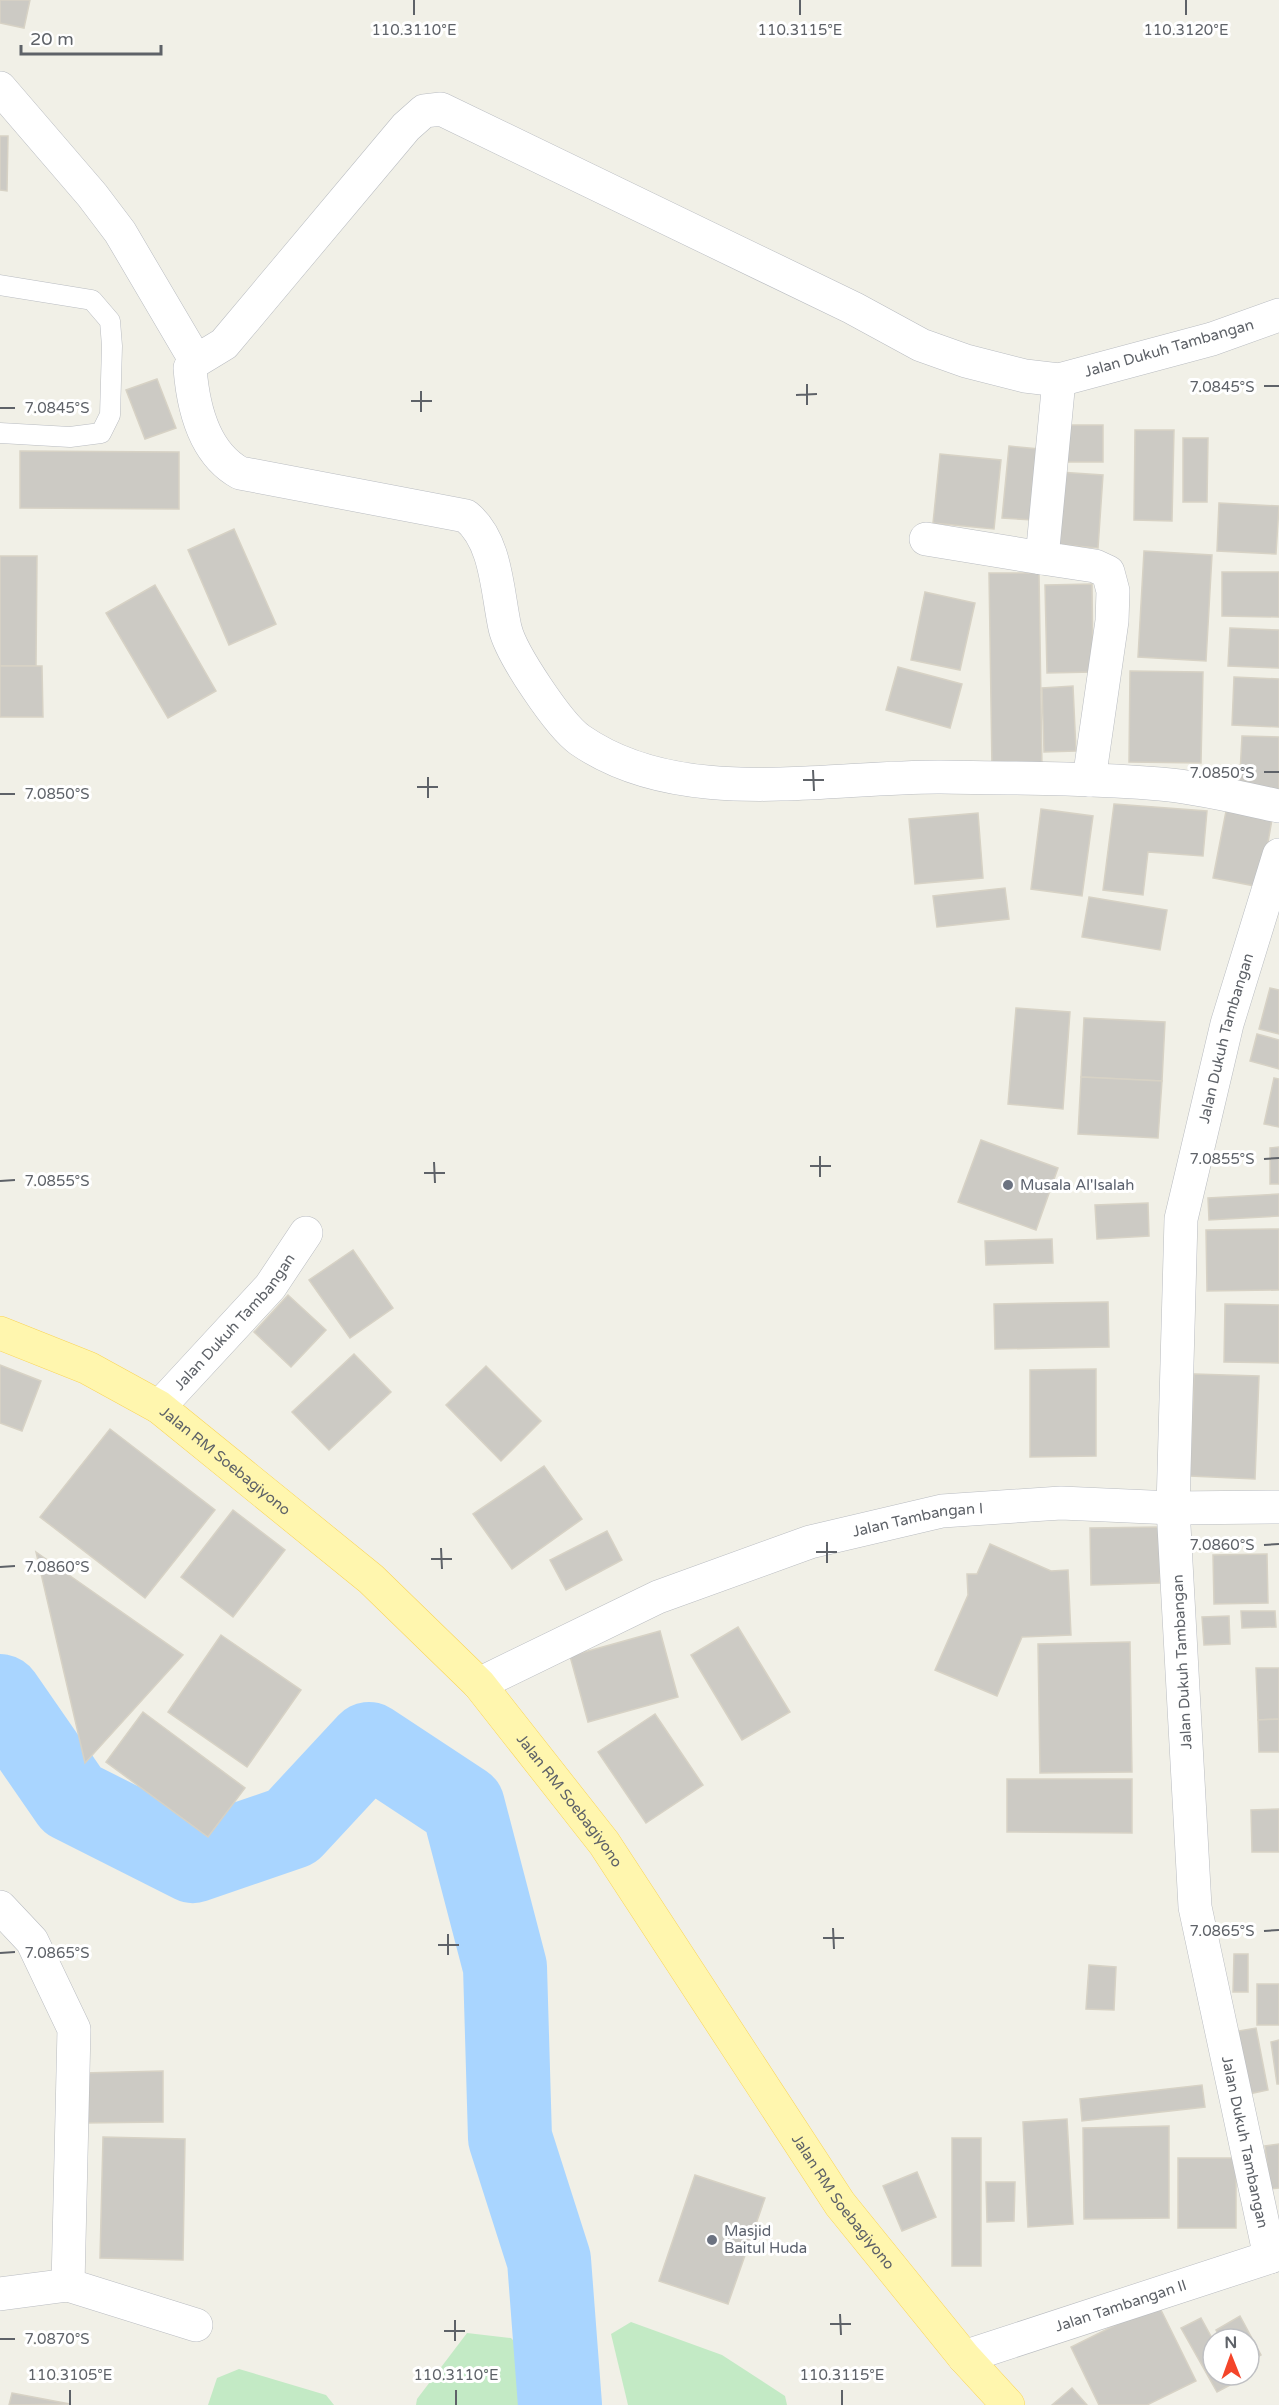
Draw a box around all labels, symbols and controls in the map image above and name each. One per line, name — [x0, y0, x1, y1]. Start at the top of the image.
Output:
scale bar — [21, 18, 160, 56]
text: 110.3110°E — [371, 21, 457, 39]
text: 110.3115°E — [758, 21, 842, 39]
text: 110.3120°E — [1143, 21, 1229, 39]
text: 20 m — [30, 28, 74, 50]
street label: Jalan Dukuh Tambangan — [1082, 315, 1256, 381]
text: 7.0845°S — [1190, 378, 1254, 396]
text: 7.0845°S — [25, 399, 89, 417]
text: 7.0850°S — [1189, 764, 1255, 782]
text: 7.0850°S — [24, 785, 90, 803]
street label: Jalan Dukuh Tambangan — [1195, 951, 1257, 1125]
text: 7.0855°S — [1190, 1150, 1254, 1168]
text: 7.0855°S — [25, 1172, 89, 1190]
place label: Musala Al'Isalah — [1020, 1176, 1134, 1194]
marker: Musala Al'Isalah — [1001, 1178, 1015, 1192]
street label: Jalan Dukuh Tambangan — [170, 1250, 299, 1394]
street label: Jalan RM Soebagiyono — [156, 1402, 294, 1519]
street label: Jalan Tambangan I — [851, 1499, 984, 1541]
text: 7.0860°S — [1189, 1536, 1255, 1554]
text: 7.0860°S — [24, 1558, 90, 1576]
street label: Jalan Dukuh Tambangan — [1168, 1574, 1196, 1750]
street label: Jalan RM Soebagiyono — [513, 1730, 626, 1870]
text: 7.0865°S — [1190, 1922, 1254, 1940]
text: 7.0865°S — [25, 1944, 89, 1962]
street label: Jalan Dukuh Tambangan — [1218, 2054, 1272, 2230]
street label: Jalan RM Soebagiyono — [788, 2131, 898, 2273]
place label: Masjid Baitul Huda — [724, 2222, 807, 2257]
marker: Masjid Baitul Huda — [705, 2233, 719, 2247]
street label: Jalan Tambangan II — [1053, 2276, 1189, 2336]
north arrow — [1201, 2327, 1261, 2387]
text: 7.0870°S — [24, 2330, 90, 2348]
text: N — [1224, 2333, 1237, 2353]
text: 110.3105°E — [28, 2366, 112, 2384]
text: 110.3110°E — [413, 2366, 499, 2384]
text: 110.3115°E — [800, 2366, 884, 2384]

